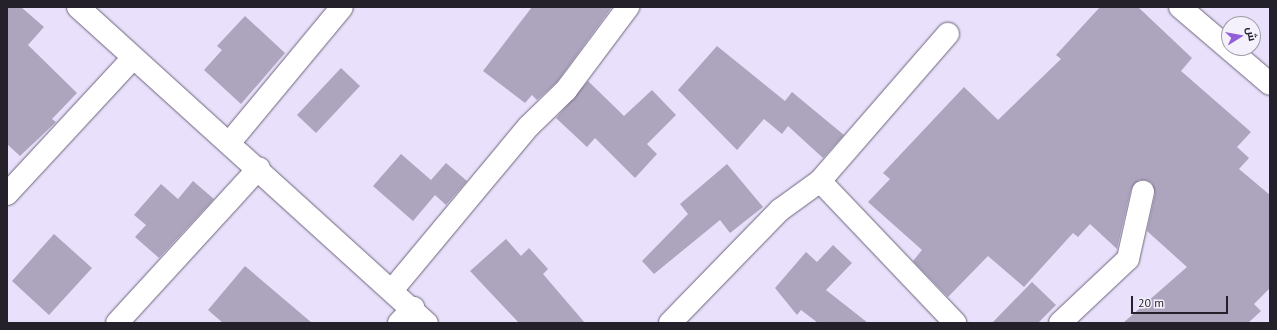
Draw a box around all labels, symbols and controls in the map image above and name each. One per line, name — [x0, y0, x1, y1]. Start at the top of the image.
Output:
north arrow — [1221, 16, 1261, 56]
text: ش — [1244, 26, 1260, 42]
scale bar — [1133, 288, 1230, 314]
text: 20 m — [1138, 295, 1164, 310]

